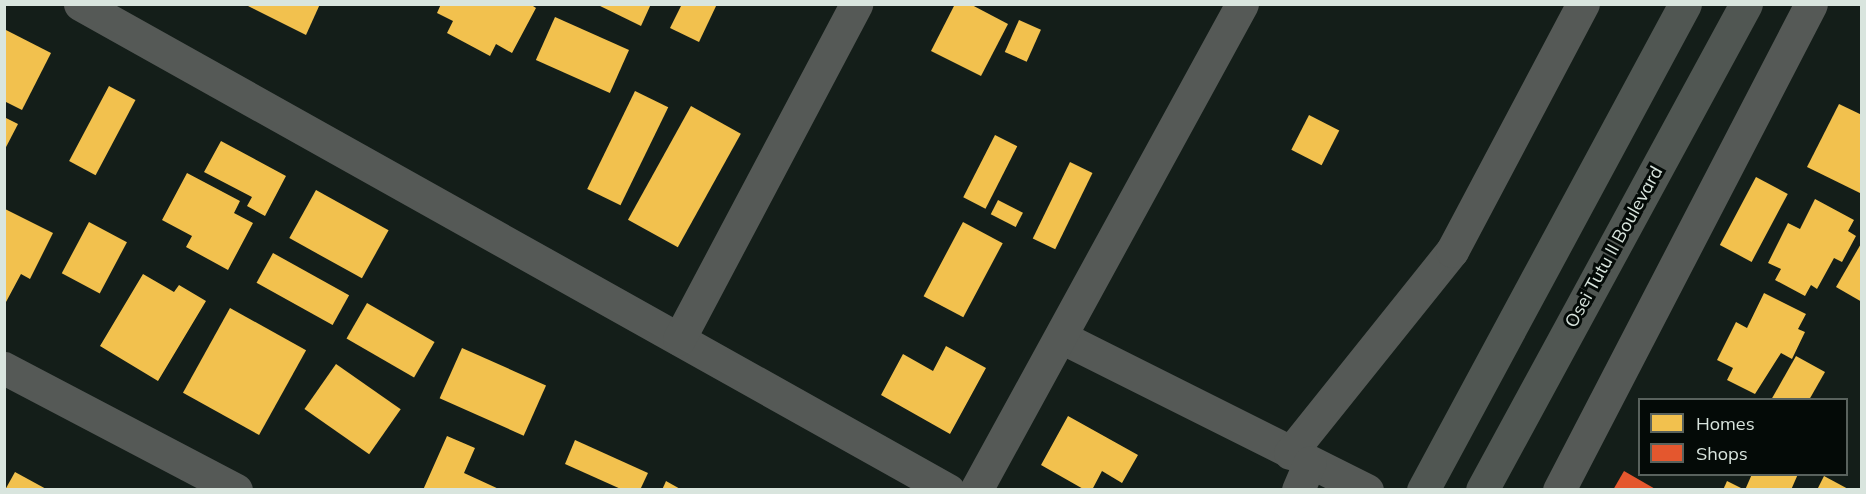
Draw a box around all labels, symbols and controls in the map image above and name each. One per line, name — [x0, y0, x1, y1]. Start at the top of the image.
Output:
street label: Osei Tutu II Boulevard — [1561, 163, 1667, 331]
legend — [1638, 398, 1848, 476]
text: Homes — [1696, 412, 1755, 435]
text: Shops — [1696, 442, 1748, 465]

